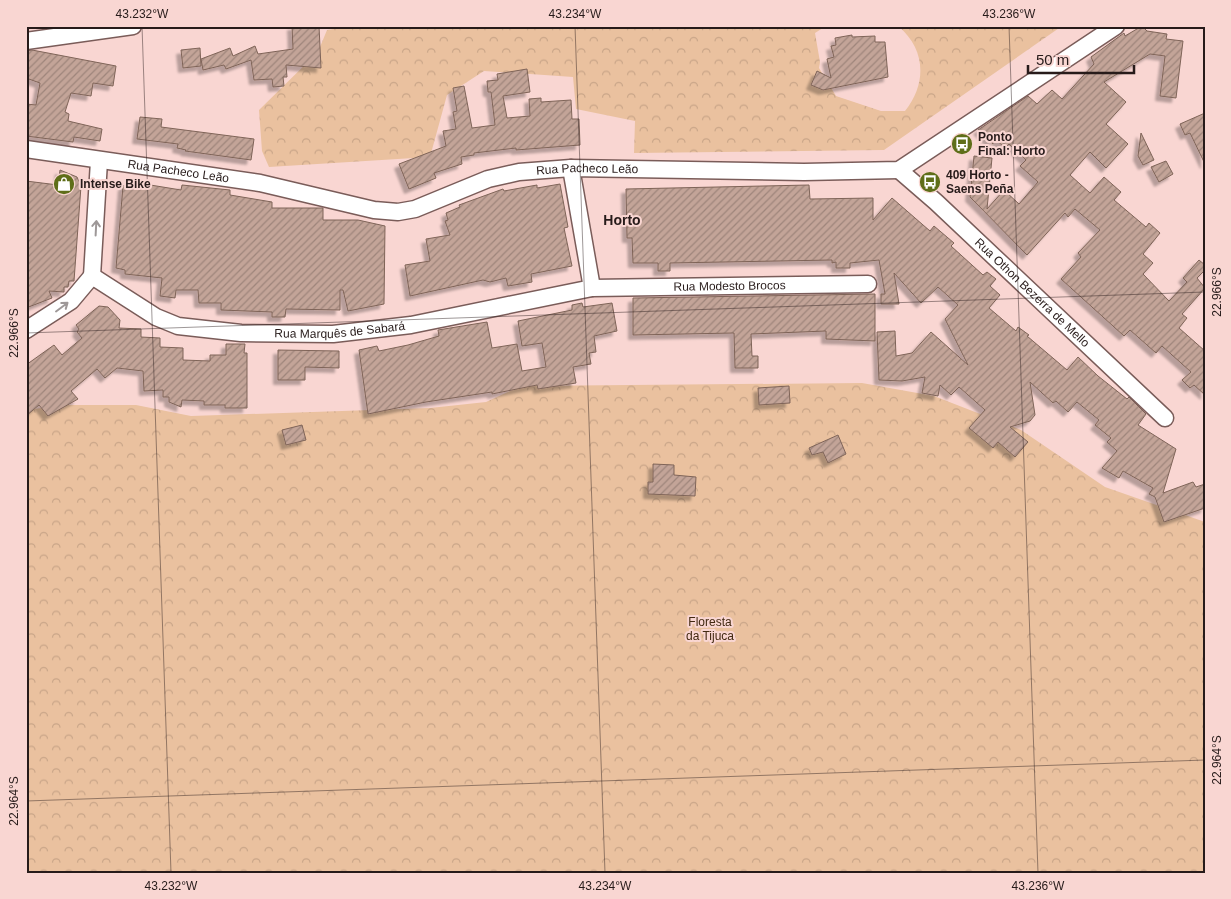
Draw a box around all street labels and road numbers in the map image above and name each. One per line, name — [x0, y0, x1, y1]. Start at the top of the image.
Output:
street label: Rua Pacheco Leão — [127, 157, 230, 185]
street label: Rua Pacheco Leão — [536, 161, 639, 178]
street label: Rua Othon Bezerra de Mello — [972, 235, 1093, 350]
street label: Rua Modesto Brocos — [673, 278, 786, 294]
street label: Rua Marquês de Sabará — [274, 319, 406, 341]

